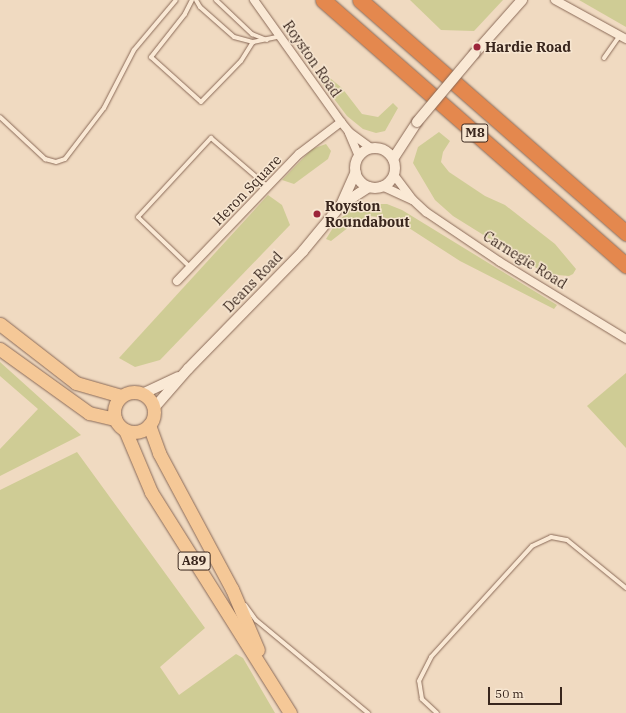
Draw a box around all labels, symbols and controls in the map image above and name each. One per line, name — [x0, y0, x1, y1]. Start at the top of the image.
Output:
street label: Royston Road — [279, 18, 345, 100]
place label: Hardie Road — [485, 39, 571, 55]
marker: Hardie Road — [472, 42, 482, 52]
road number: M8 — [461, 122, 489, 144]
street label: Heron Square — [209, 151, 285, 229]
place label: Royston Roundabout — [325, 198, 410, 230]
marker: Royston Roundabout — [312, 209, 322, 219]
street label: Carnegie Road — [480, 228, 570, 292]
street label: Deans Road — [220, 248, 286, 316]
road number: A89 — [177, 550, 211, 572]
scale bar — [490, 679, 564, 705]
text: 50 m — [495, 686, 524, 701]

